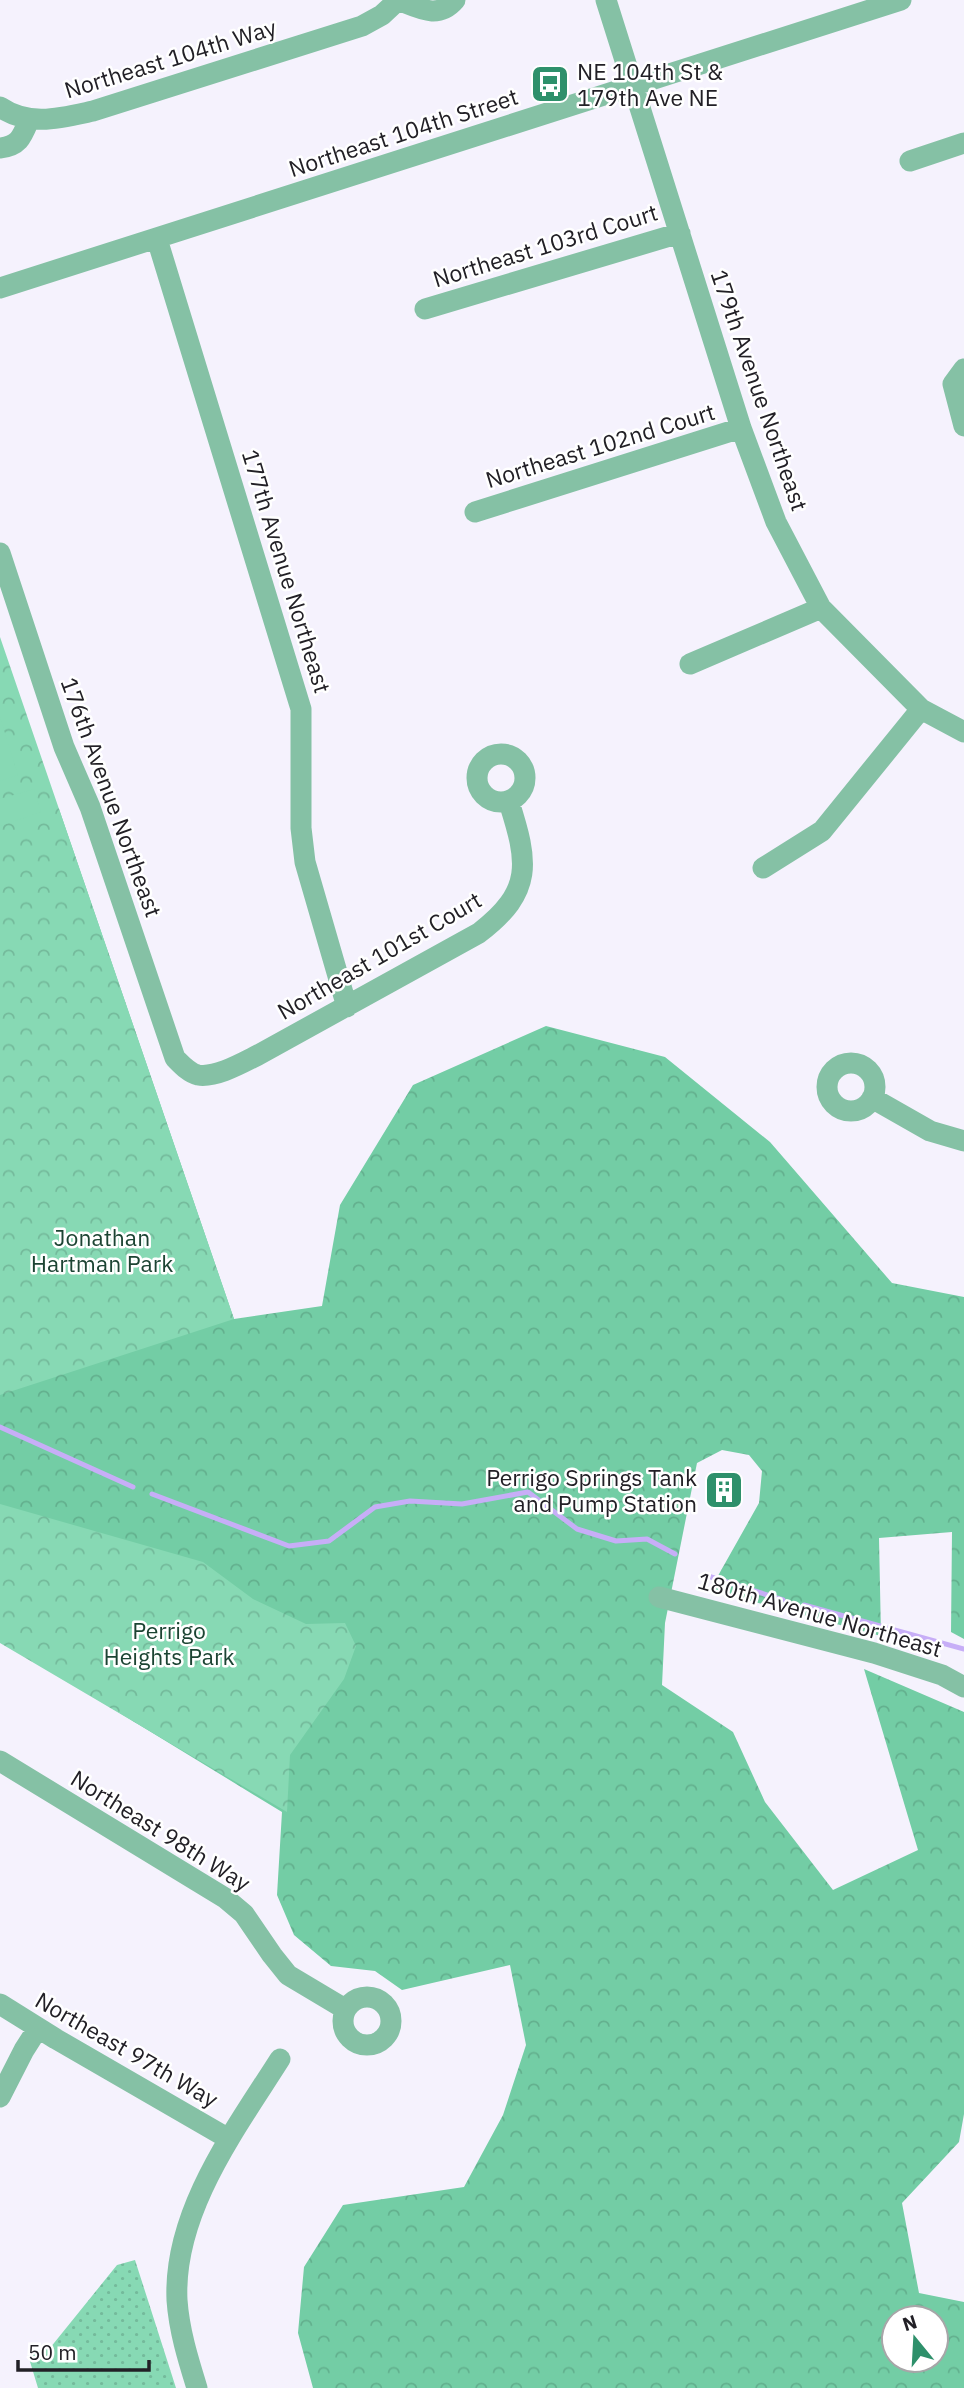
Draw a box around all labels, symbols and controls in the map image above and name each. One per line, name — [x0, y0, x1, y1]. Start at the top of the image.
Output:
street label: Northeast 104th Way — [60, 11, 280, 105]
place label: NE 104th St & 179th Ave NE — [577, 56, 723, 112]
bus stop icon: NE 104th St & 179th Ave NE — [529, 63, 571, 105]
street label: Northeast 104th Street — [285, 81, 521, 183]
street label: Northeast 103rd Court — [429, 197, 661, 293]
street label: 179th Avenue Northeast — [705, 265, 815, 515]
street label: Northeast 102nd Court — [482, 396, 718, 494]
street label: 177th Avenue Northeast — [236, 446, 338, 696]
street label: 176th Avenue Northeast — [55, 673, 169, 921]
street label: Northeast 101st Court — [271, 884, 487, 1026]
park label: Jonathan Hartman Park — [31, 1222, 173, 1278]
place label: Perrigo Springs Tank and Pump Station — [486, 1462, 697, 1518]
building icon: Perrigo Springs Tank and Pump Station — [703, 1469, 745, 1511]
street label: 180th Avenue Northeast — [694, 1565, 946, 1663]
park label: Perrigo Heights Park — [103, 1615, 235, 1671]
street label: Northeast 98th Way — [66, 1763, 257, 1898]
street label: Northeast 97th Way — [30, 1984, 224, 2114]
north arrow — [880, 2304, 950, 2374]
text: N — [899, 2309, 920, 2336]
scale bar — [18, 2328, 149, 2372]
text: 50 m — [28, 2338, 77, 2366]

